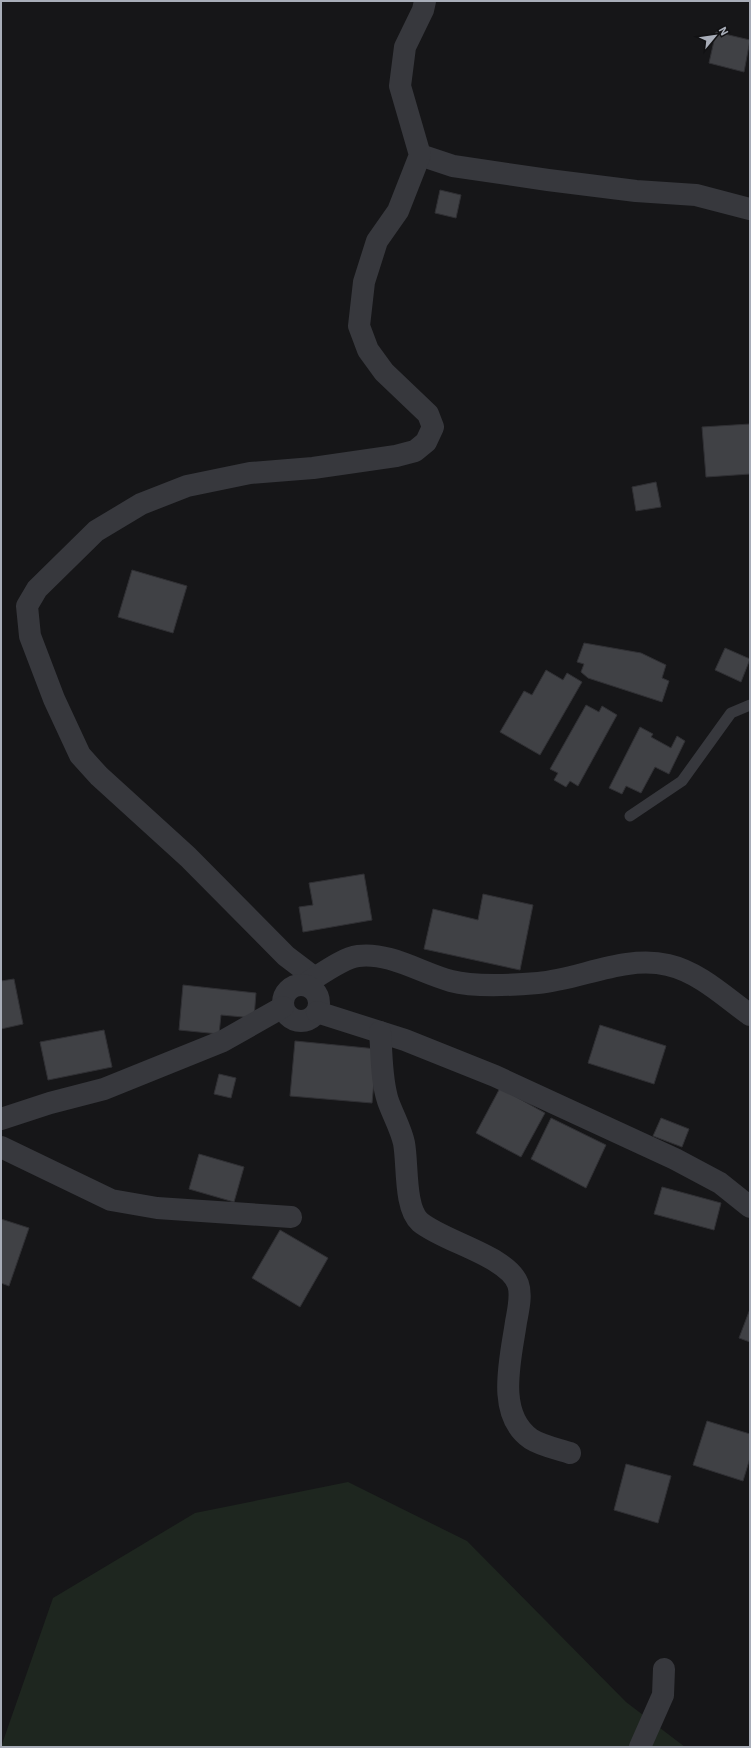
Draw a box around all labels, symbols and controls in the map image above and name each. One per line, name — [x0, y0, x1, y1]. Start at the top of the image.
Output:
north arrow — [695, 16, 735, 56]
text: N — [716, 24, 732, 38]

